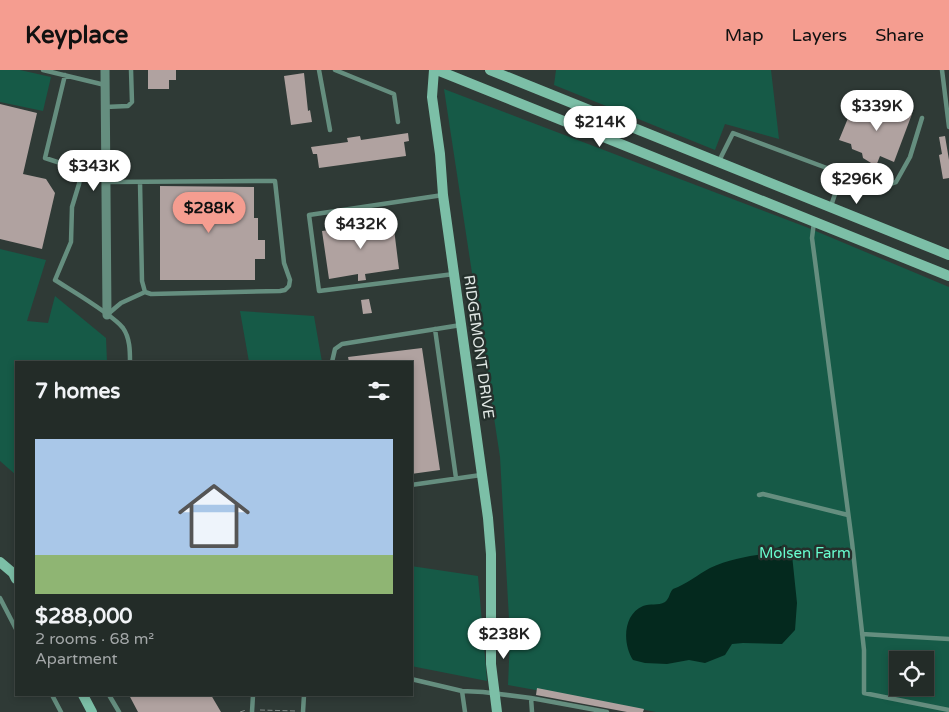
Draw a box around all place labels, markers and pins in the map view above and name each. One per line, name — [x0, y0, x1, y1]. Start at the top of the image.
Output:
pin: $339K — [842, 90, 912, 132]
pin: $214K — [565, 106, 635, 148]
pin: $343K — [59, 150, 129, 192]
pin: $296K — [822, 162, 892, 205]
pin: $288K — [174, 191, 244, 234]
pin: $432K — [326, 208, 396, 250]
pin: $238K — [469, 618, 539, 660]

